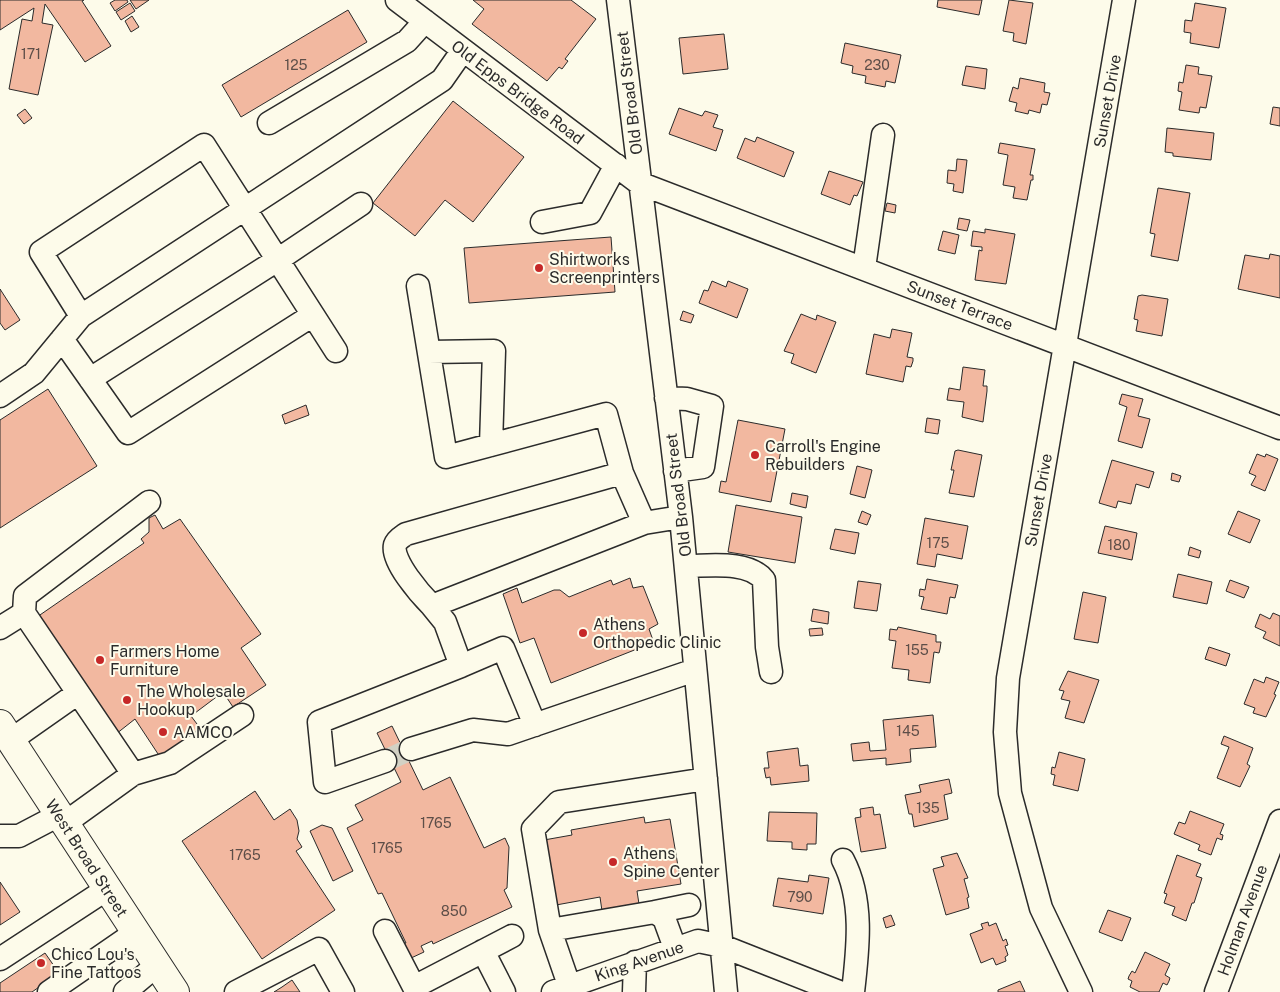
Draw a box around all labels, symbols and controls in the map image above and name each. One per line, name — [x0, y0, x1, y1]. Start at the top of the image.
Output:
street label: Old Broad Street — [612, 30, 647, 156]
street label: Old Epps Bridge Road — [448, 36, 588, 148]
house number: 171 — [21, 46, 41, 62]
street label: Sunset Drive — [1090, 53, 1125, 149]
house number: 125 — [284, 57, 308, 73]
house number: 230 — [864, 57, 890, 73]
place label: Shirtworks Screenprinters — [549, 250, 660, 287]
marker: Shirtworks Screenprinters — [533, 262, 545, 274]
street label: Sunset Terrace — [904, 276, 1016, 334]
street label: Old Broad Street — [661, 432, 696, 558]
place label: Carroll's Engine Rebuilders — [765, 437, 881, 474]
marker: Carroll's Engine Rebuilders — [749, 449, 761, 461]
street label: Sunset Drive — [1021, 452, 1056, 548]
house number: 175 — [926, 535, 950, 551]
house number: 180 — [1107, 537, 1131, 553]
place label: Athens Orthopedic Clinic — [593, 615, 722, 652]
marker: Athens Orthopedic Clinic — [577, 627, 589, 639]
place label: Farmers Home Furniture — [110, 642, 220, 679]
house number: 155 — [905, 642, 929, 658]
marker: Farmers Home Furniture — [94, 654, 106, 666]
place label: The Wholesale Hookup — [137, 682, 246, 719]
marker: The Wholesale Hookup — [121, 694, 133, 706]
place label: AAMCO — [173, 723, 233, 742]
house number: 145 — [896, 723, 920, 739]
marker: AAMCO — [157, 726, 169, 738]
street label: West Broad Street — [41, 796, 132, 921]
house number: 135 — [916, 800, 940, 816]
house number: 1765 — [420, 815, 452, 831]
house number: 1765 — [371, 840, 403, 856]
place label: Athens Spine Center — [623, 844, 720, 881]
house number: 1765 — [229, 847, 261, 863]
marker: Athens Spine Center — [607, 856, 619, 868]
street label: Holman Avenue — [1214, 862, 1271, 978]
house number: 790 — [787, 889, 813, 905]
house number: 850 — [441, 903, 467, 919]
street label: King Avenue — [592, 937, 686, 986]
place label: Chico Lou's Fine Tattoos — [51, 945, 141, 982]
marker: Chico Lou's Fine Tattoos — [35, 957, 47, 969]

